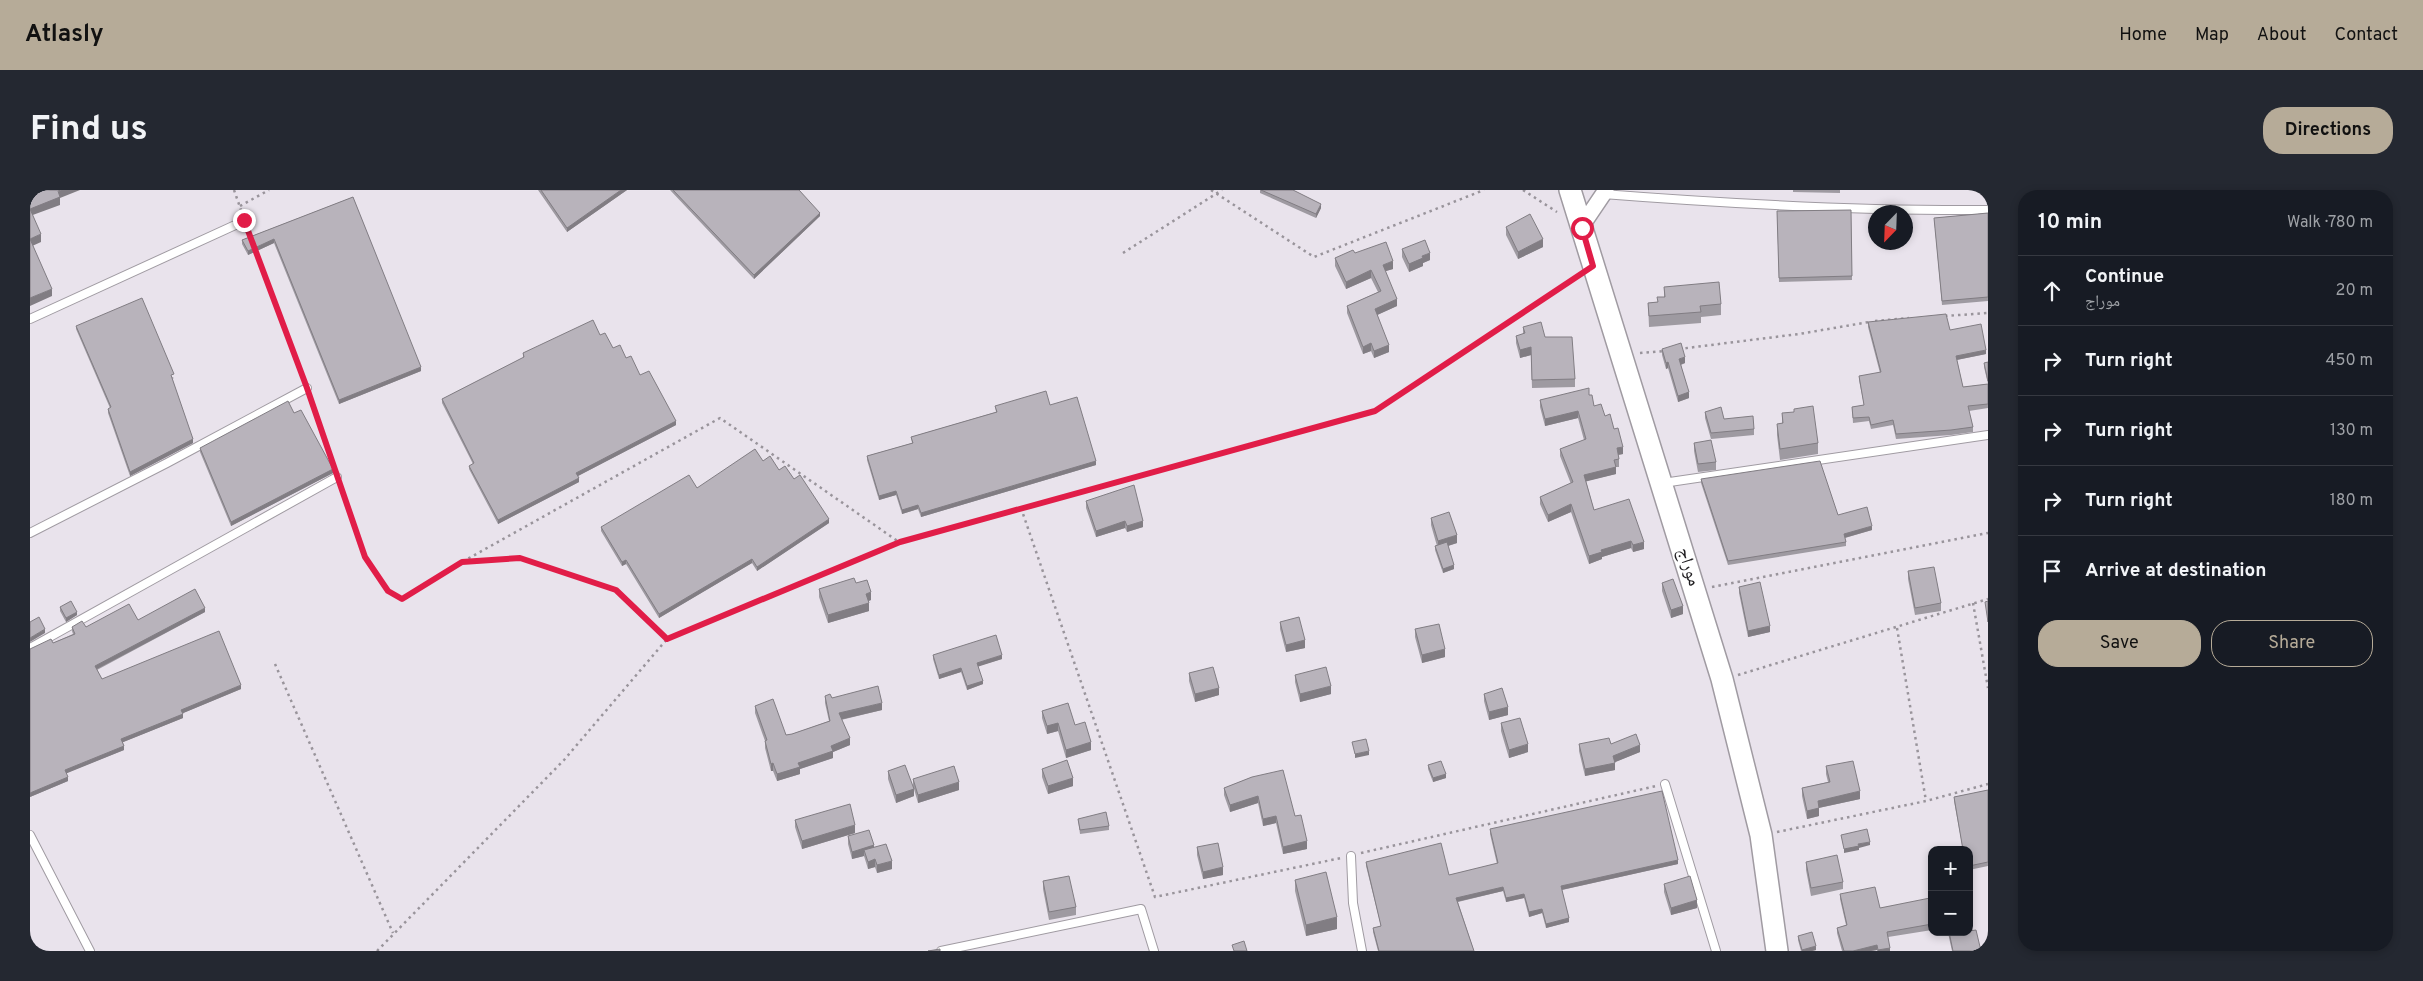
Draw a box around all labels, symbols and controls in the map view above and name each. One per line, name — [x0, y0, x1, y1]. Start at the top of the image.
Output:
text: Atlasly — [25, 20, 104, 50]
text: Home — [2119, 24, 2167, 47]
text: Map — [2195, 24, 2229, 47]
text: About — [2257, 24, 2306, 47]
text: Contact — [2334, 24, 2398, 47]
button: Directions — [2263, 107, 2393, 154]
text: Find us — [30, 108, 148, 152]
north arrow — [1868, 205, 1913, 250]
route end — [233, 209, 256, 232]
text: 10 min — [2038, 209, 2102, 236]
text: Walk · 780 m — [2287, 213, 2373, 233]
route start — [1571, 217, 1594, 240]
text: Continue — [2085, 265, 2164, 289]
icon: ahead — [2038, 277, 2066, 305]
text: 20 m — [2336, 281, 2373, 301]
text: موراج — [2085, 292, 2120, 312]
icon: right — [2038, 347, 2066, 375]
text: Turn right — [2085, 349, 2173, 373]
text: 450 m — [2326, 351, 2373, 371]
icon: right — [2038, 417, 2066, 445]
text: Turn right — [2085, 419, 2173, 443]
text: 130 m — [2330, 421, 2373, 441]
icon: right — [2038, 487, 2066, 515]
text: Turn right — [2085, 489, 2173, 513]
text: 180 m — [2330, 491, 2373, 511]
street label: موراج — [1671, 545, 1705, 589]
icon: arrive — [2038, 557, 2066, 585]
text: Arrive at destination — [2085, 559, 2266, 583]
button: Save — [2038, 620, 2201, 667]
button: Share — [2211, 620, 2373, 667]
map controls — [1928, 846, 1973, 936]
button: + — [1928, 846, 1973, 891]
button: − — [1928, 891, 1973, 936]

